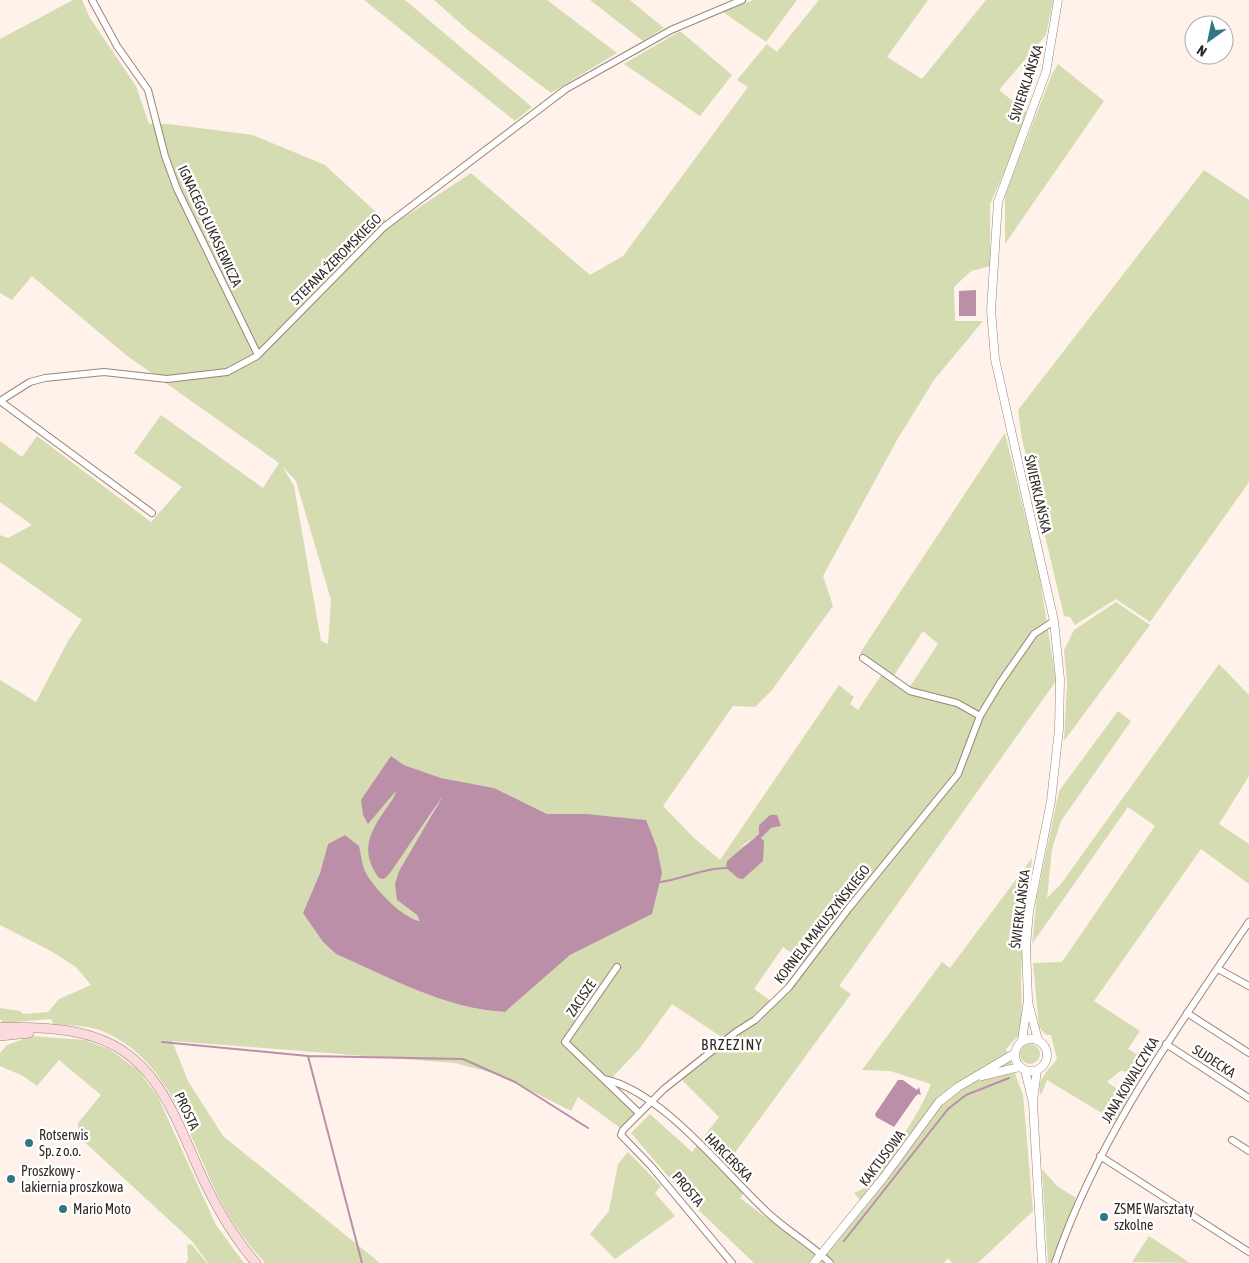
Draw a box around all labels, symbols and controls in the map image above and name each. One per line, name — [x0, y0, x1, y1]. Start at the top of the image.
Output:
north arrow — [1184, 15, 1234, 65]
text: N — [1194, 42, 1210, 60]
street label: ŚWIERKLAŃSKA — [1006, 43, 1046, 123]
street label: IGNACEGO ŁUKASIEWICZA — [175, 163, 245, 289]
street label: STEFANA ŻEROMSKIEGO — [287, 210, 385, 308]
street label: ŚWIERKLAŃSKA — [1021, 453, 1055, 535]
street label: KORNELA MAKUSZYŃSKIEGO — [771, 862, 873, 986]
street label: ŚWIERKLAŃSKA — [1007, 868, 1033, 949]
street label: ZACISZE — [563, 976, 599, 1020]
street label: JANA KOWALCZYKA — [1098, 1034, 1162, 1126]
district label: BRZEZINY — [701, 1036, 763, 1053]
street label: SUDECKA — [1190, 1041, 1239, 1081]
street label: PROSTA — [171, 1089, 203, 1133]
place label: Rotserwis Sp. z o.o. — [39, 1127, 89, 1159]
street label: KAKTUSOWA — [856, 1127, 908, 1189]
street label: HARCERSKA — [702, 1130, 756, 1184]
marker: Rotserwis Sp. z o.o. — [23, 1137, 35, 1149]
place label: Proszkowy - lakiernia proszkowa — [21, 1163, 123, 1195]
street label: PROSTA — [669, 1168, 707, 1210]
marker: Proszkowy - lakiernia proszkowa — [5, 1173, 17, 1185]
place label: Mario Moto — [73, 1201, 131, 1217]
place label: ZSME Warsztaty szkolne — [1114, 1201, 1194, 1233]
marker: Mario Moto — [57, 1203, 69, 1215]
marker: ZSME Warsztaty szkolne — [1098, 1211, 1110, 1223]

